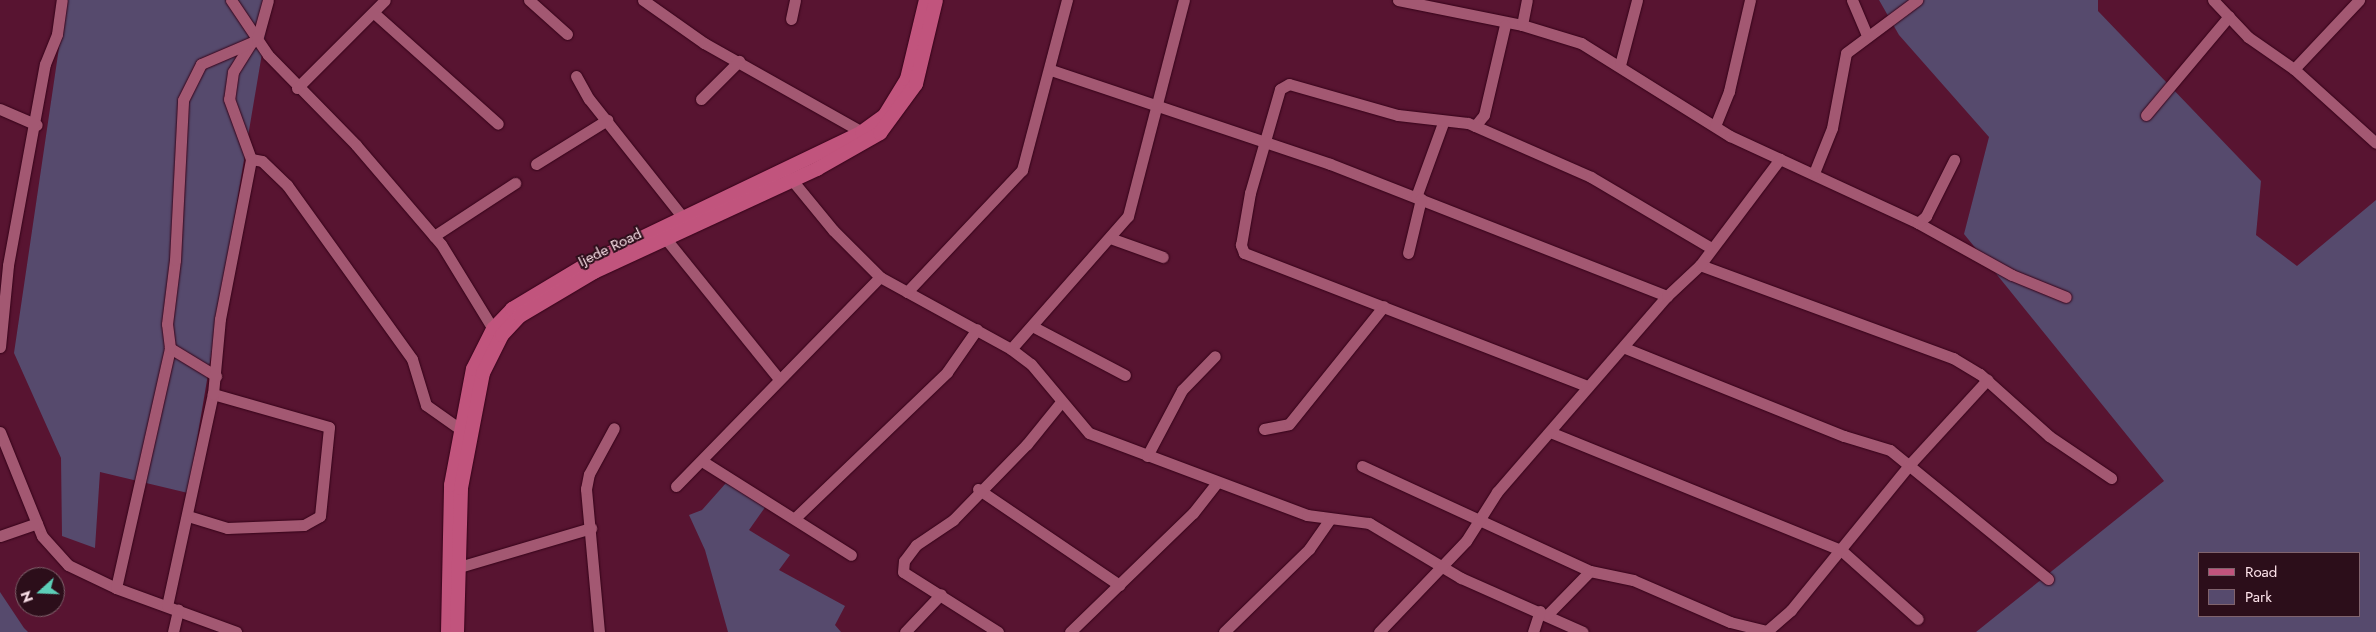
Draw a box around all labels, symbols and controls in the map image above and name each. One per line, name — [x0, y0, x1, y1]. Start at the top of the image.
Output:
street label: Ijede Road — [575, 225, 645, 271]
legend — [2198, 552, 2361, 617]
text: Road — [2245, 561, 2277, 583]
north arrow — [15, 567, 65, 617]
text: Park — [2245, 586, 2272, 608]
text: N — [16, 588, 38, 605]

